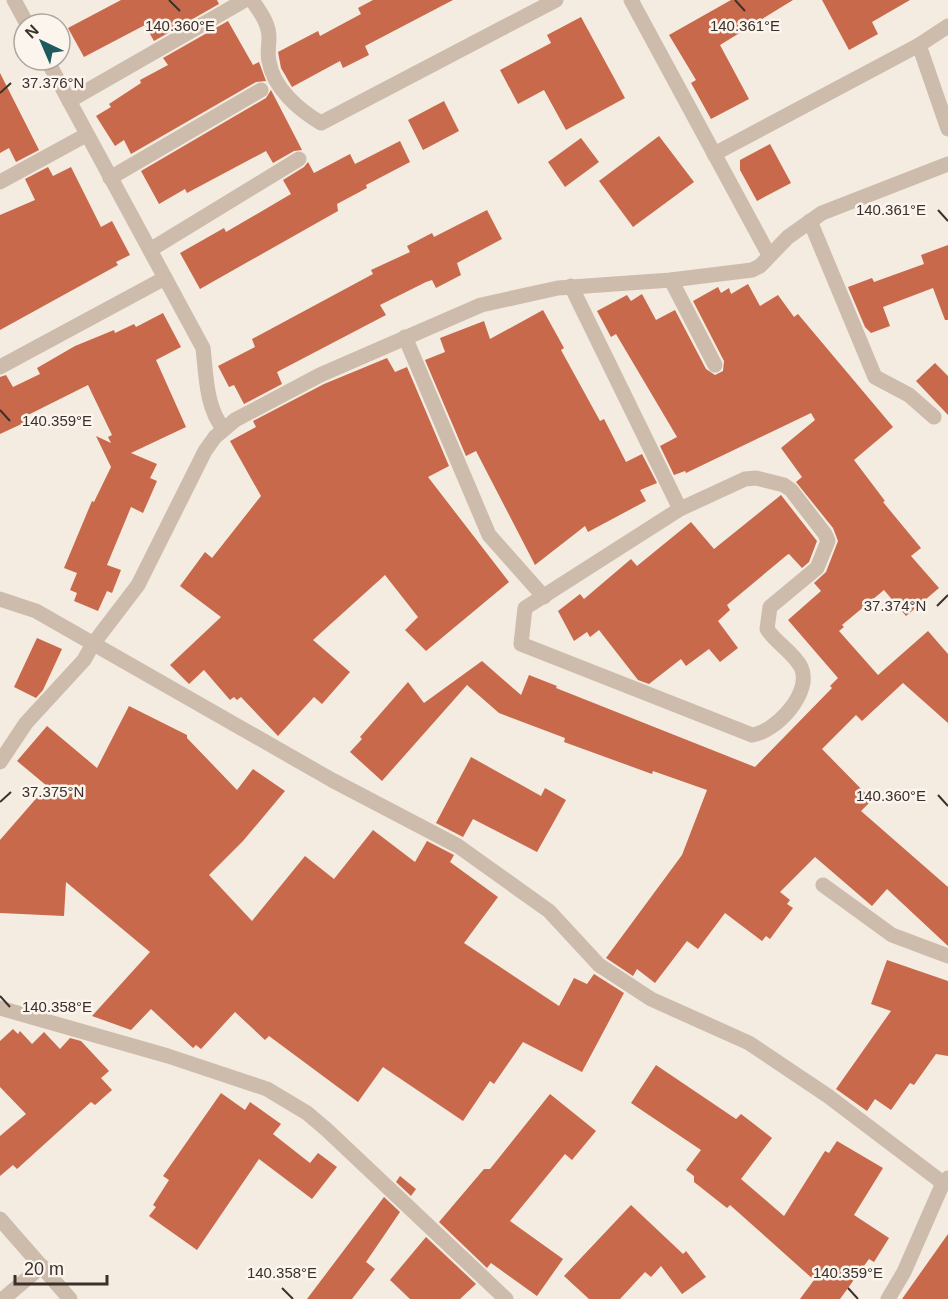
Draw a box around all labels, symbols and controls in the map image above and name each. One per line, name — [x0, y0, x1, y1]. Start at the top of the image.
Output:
north arrow — [12, 12, 72, 72]
text: 140.360°E — [145, 17, 215, 34]
text: 140.361°E — [710, 17, 780, 34]
text: N — [22, 21, 42, 42]
text: 37.376°N — [22, 74, 84, 91]
text: 140.361°E — [856, 201, 926, 218]
text: 140.359°E — [22, 412, 92, 429]
text: 37.374°N — [864, 597, 926, 614]
text: 37.375°N — [22, 783, 84, 800]
text: 140.360°E — [856, 787, 926, 804]
text: 140.358°E — [22, 998, 92, 1015]
scale bar — [15, 1248, 106, 1286]
text: 20 m — [24, 1259, 64, 1279]
text: 140.358°E — [247, 1264, 317, 1281]
text: 140.359°E — [813, 1264, 883, 1281]

